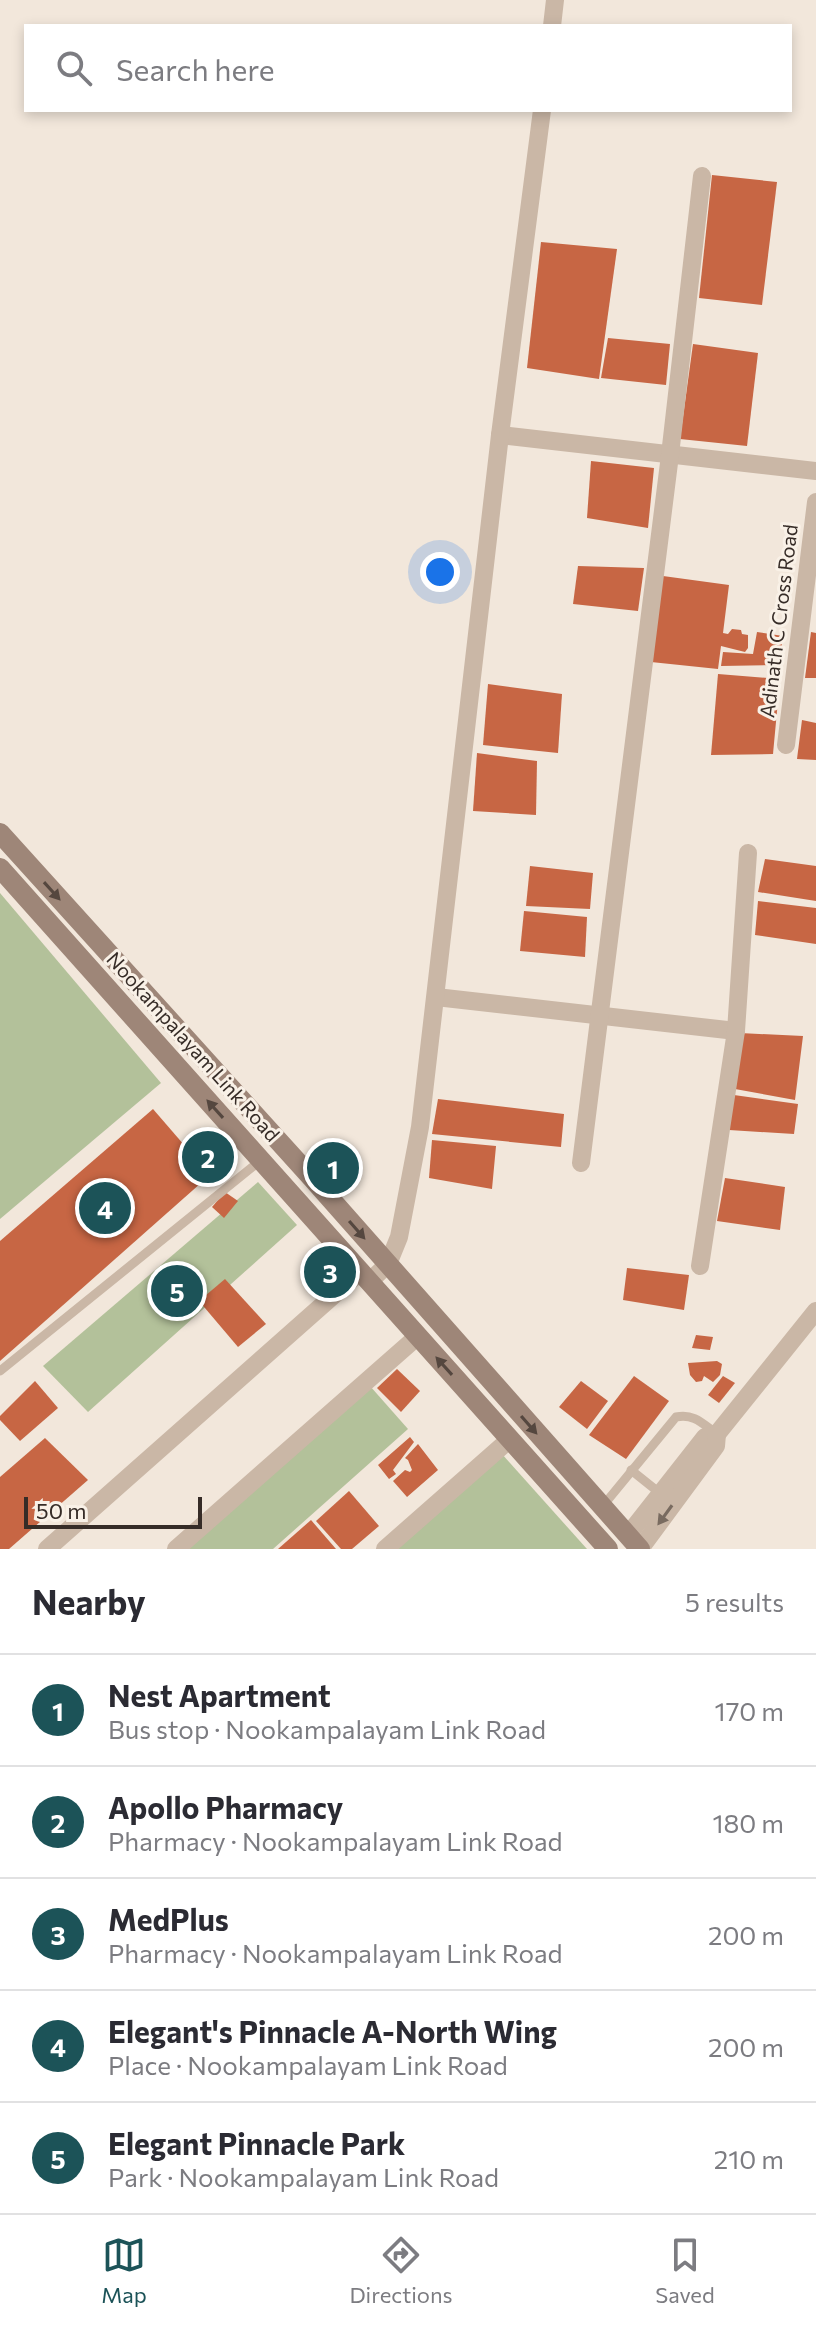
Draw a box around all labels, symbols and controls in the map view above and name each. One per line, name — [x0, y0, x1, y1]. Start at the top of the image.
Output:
search box — [24, 24, 792, 112]
icon: search — [52, 46, 96, 90]
text: Search here — [116, 50, 275, 87]
street label: Adinath C Cross Road — [754, 523, 802, 719]
your location — [420, 552, 460, 592]
one-way arrow — [43, 881, 61, 900]
street label: Nookampalayam Link Road — [102, 947, 285, 1146]
one-way arrow — [207, 1099, 225, 1118]
pin: 2 — [182, 1127, 234, 1187]
pin: 1 — [307, 1138, 359, 1198]
pin: 4 — [79, 1178, 131, 1238]
one-way arrow — [348, 1220, 366, 1239]
pin: 3 — [304, 1242, 356, 1302]
pin: 5 — [151, 1261, 203, 1321]
one-way arrow — [436, 1356, 454, 1375]
one-way arrow — [520, 1414, 537, 1434]
scale bar — [24, 1493, 202, 1529]
text: 50 m — [36, 1497, 86, 1524]
one-way arrow — [657, 1504, 673, 1526]
text: Nearby — [32, 1580, 146, 1622]
text: 5 results — [685, 1586, 784, 1617]
text: Nest Apartment — [108, 1676, 331, 1713]
text: 1 — [52, 1695, 64, 1726]
text: 170 m — [715, 1695, 784, 1726]
text: Bus stop · Nookampalayam Link Road — [108, 1713, 546, 1744]
text: Apollo Pharmacy — [108, 1788, 343, 1825]
text: 2 — [51, 1807, 65, 1838]
text: 180 m — [712, 1807, 784, 1838]
text: Pharmacy · Nookampalayam Link Road — [108, 1825, 563, 1856]
text: MedPlus — [108, 1900, 229, 1937]
text: 3 — [50, 1919, 66, 1950]
text: 200 m — [708, 1919, 784, 1950]
text: Pharmacy · Nookampalayam Link Road — [108, 1937, 563, 1968]
text: Elegant's Pinnacle A-North Wing — [108, 2012, 557, 2049]
text: 4 — [50, 2031, 66, 2062]
text: 200 m — [708, 2031, 784, 2062]
text: Place · Nookampalayam Link Road — [108, 2049, 508, 2080]
text: Elegant Pinnacle Park — [108, 2124, 405, 2161]
text: 5 — [50, 2143, 66, 2174]
text: 210 m — [714, 2143, 784, 2174]
text: Park · Nookampalayam Link Road — [108, 2161, 499, 2192]
tab: Map — [101, 2233, 147, 2308]
tab: Directions — [349, 2233, 453, 2308]
tab: Saved — [655, 2233, 715, 2308]

